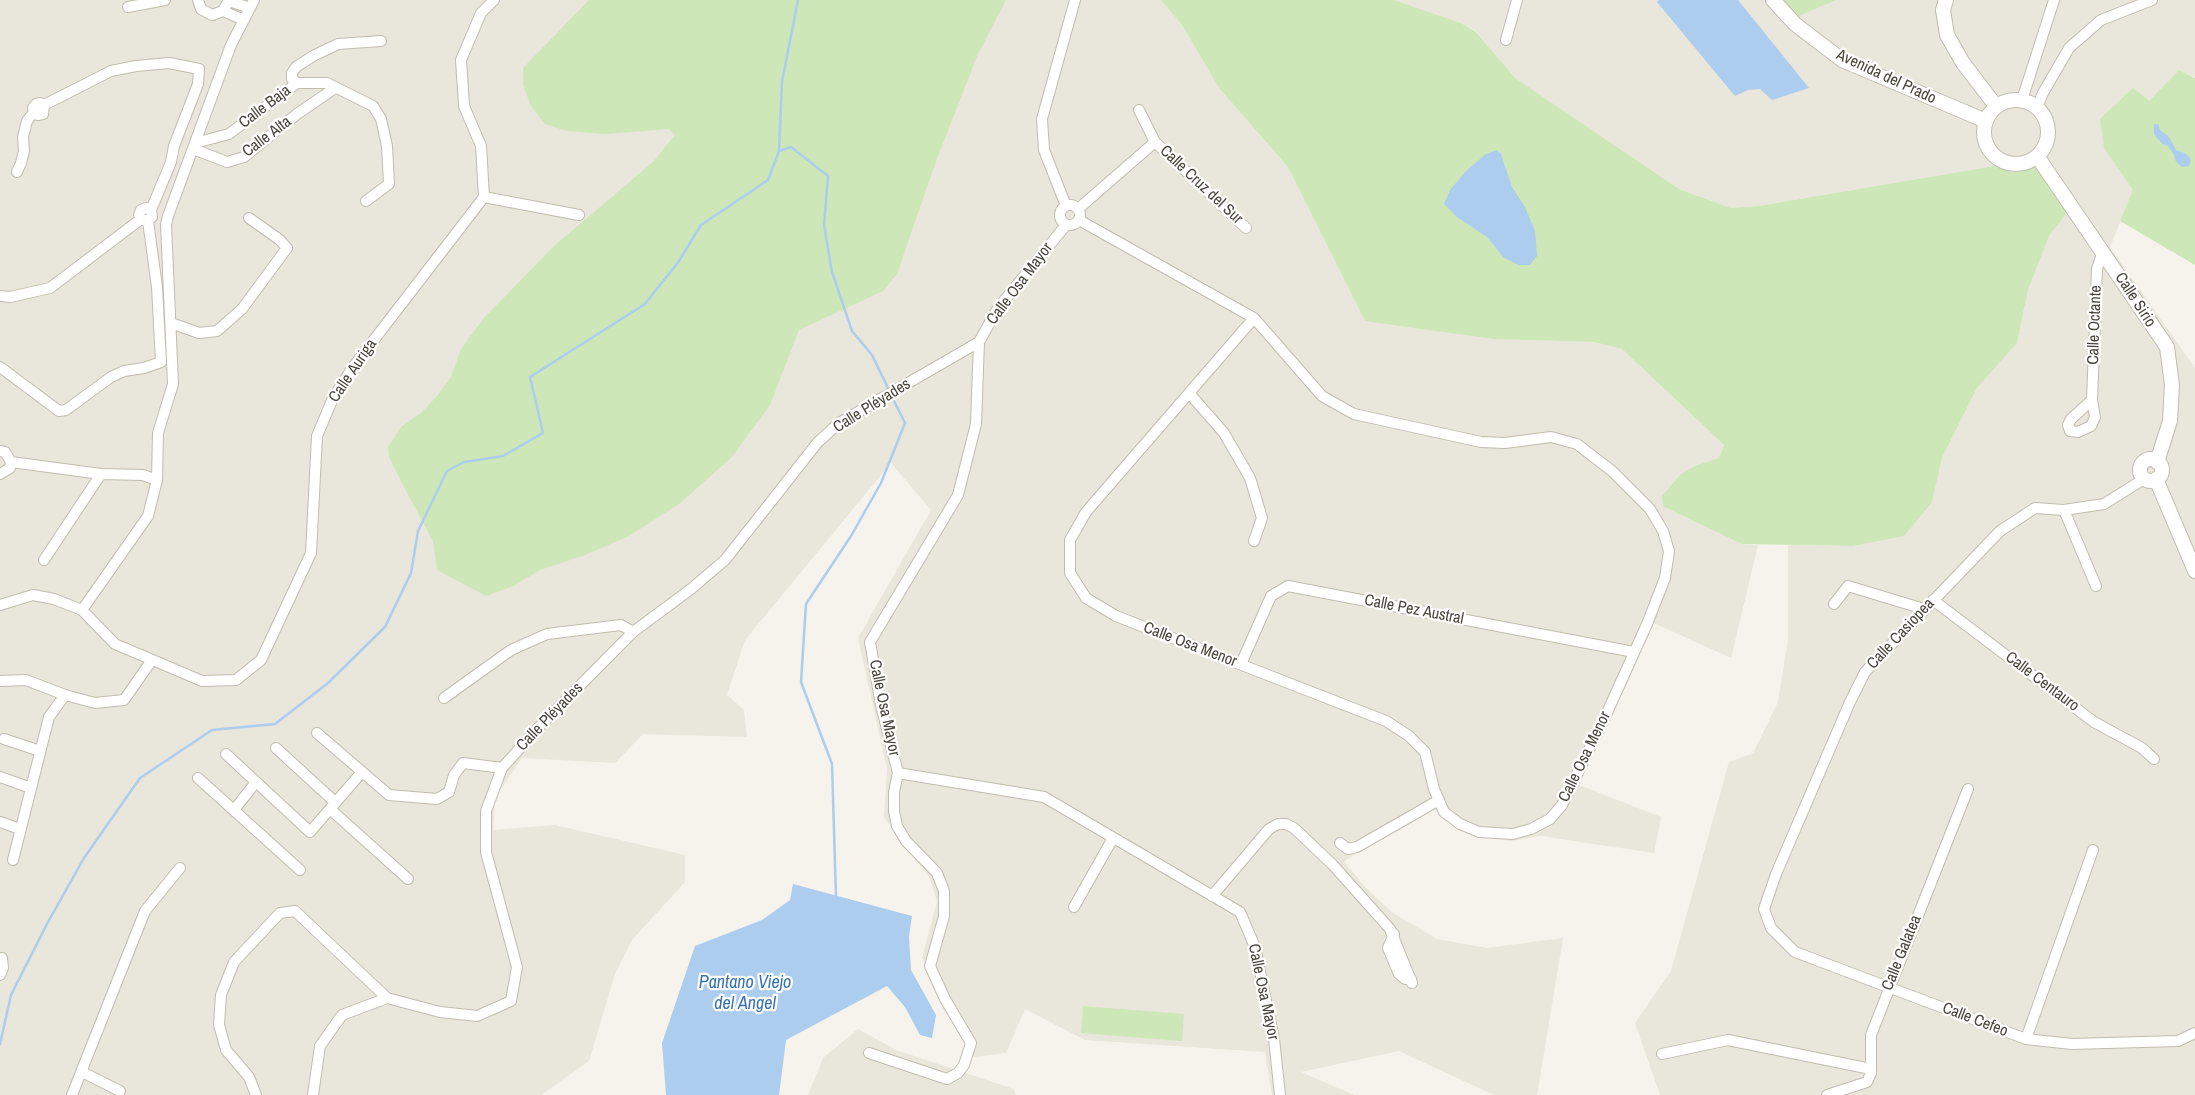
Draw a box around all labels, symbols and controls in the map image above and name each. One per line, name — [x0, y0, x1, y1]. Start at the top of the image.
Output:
street label: Avenida del Prado — [1833, 46, 1939, 108]
street label: Calle Baja — [235, 81, 295, 133]
street label: Calle Alta — [239, 112, 295, 162]
street label: Calle Cruz del Sur — [1156, 142, 1246, 228]
street label: Calle Osa Mayor — [983, 239, 1057, 329]
street label: Calle Sirio — [2110, 269, 2160, 331]
street label: Calle Octante — [2084, 285, 2106, 365]
street label: Calle Auriga — [325, 336, 381, 406]
street label: Calle Pléyades — [830, 375, 914, 437]
street label: Calle Pez Austral — [1363, 591, 1465, 629]
street label: Calle Casiopea — [1863, 595, 1939, 673]
street label: Calle Osa Menor — [1141, 618, 1239, 672]
street label: Calle Centauro — [2001, 648, 2083, 716]
street label: Calle Osa Mayor — [864, 658, 904, 758]
street label: Calle Pléyades — [513, 679, 587, 755]
street label: Calle Osa Menor — [1555, 709, 1615, 805]
street label: Calle Galatea — [1878, 913, 1926, 993]
street label: Calle Osa Mayor — [1243, 942, 1283, 1042]
water label: Pantano Viejo del Angel — [699, 972, 791, 1014]
street label: Calle Cefeo — [1940, 999, 2010, 1041]

